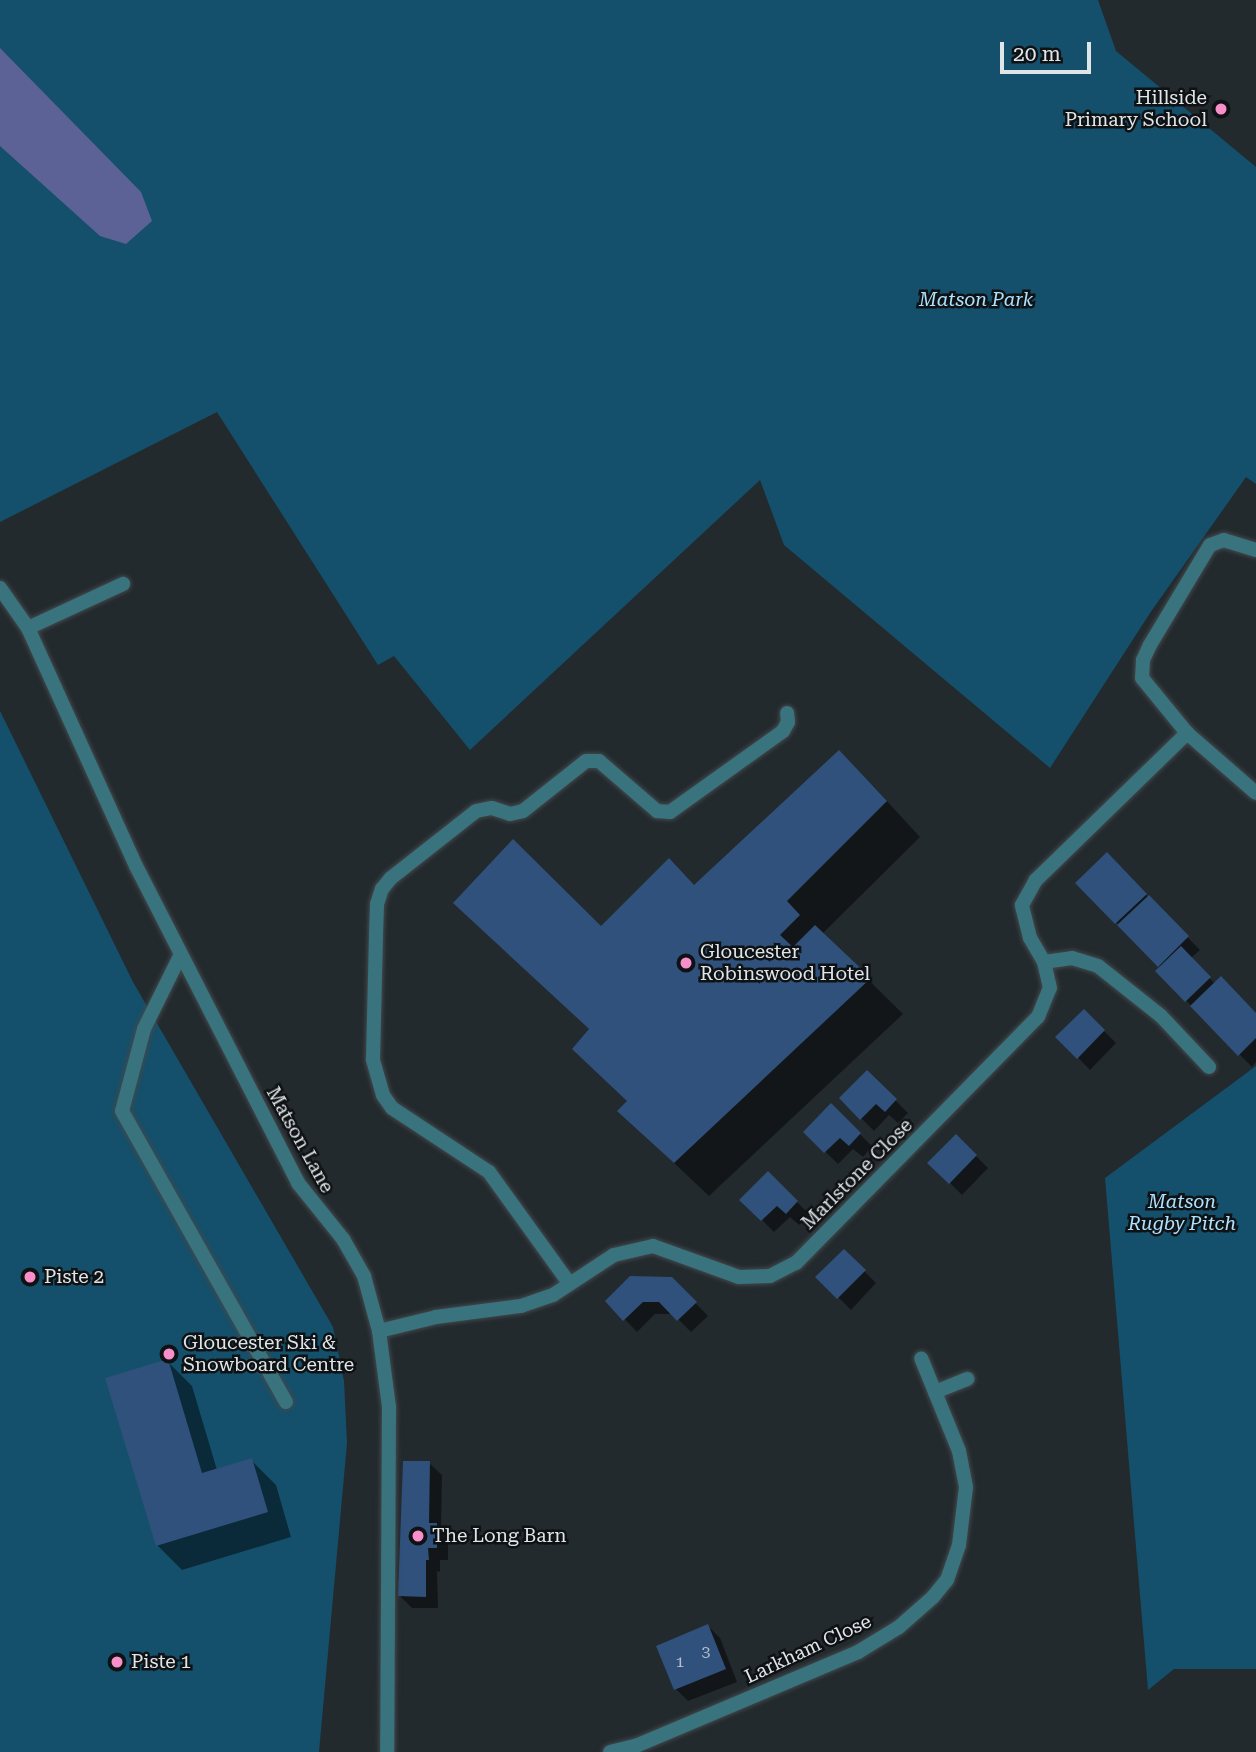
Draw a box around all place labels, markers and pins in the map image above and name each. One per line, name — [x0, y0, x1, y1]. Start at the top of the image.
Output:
place label: Hillside Primary School — [1065, 87, 1207, 131]
marker: Hillside Primary School — [1213, 101, 1229, 117]
place label: Gloucester Robinswood Hotel — [700, 941, 870, 985]
marker: Gloucester Robinswood Hotel — [678, 955, 694, 971]
place label: Piste 2 — [44, 1266, 104, 1288]
marker: Piste 2 — [22, 1269, 38, 1285]
place label: Gloucester Ski & Snowboard Centre — [183, 1332, 354, 1376]
marker: Gloucester Ski & Snowboard Centre — [161, 1346, 177, 1362]
place label: The Long Barn — [432, 1525, 567, 1547]
marker: The Long Barn — [410, 1528, 426, 1544]
place label: Piste 1 — [131, 1651, 191, 1673]
marker: Piste 1 — [109, 1654, 125, 1670]

